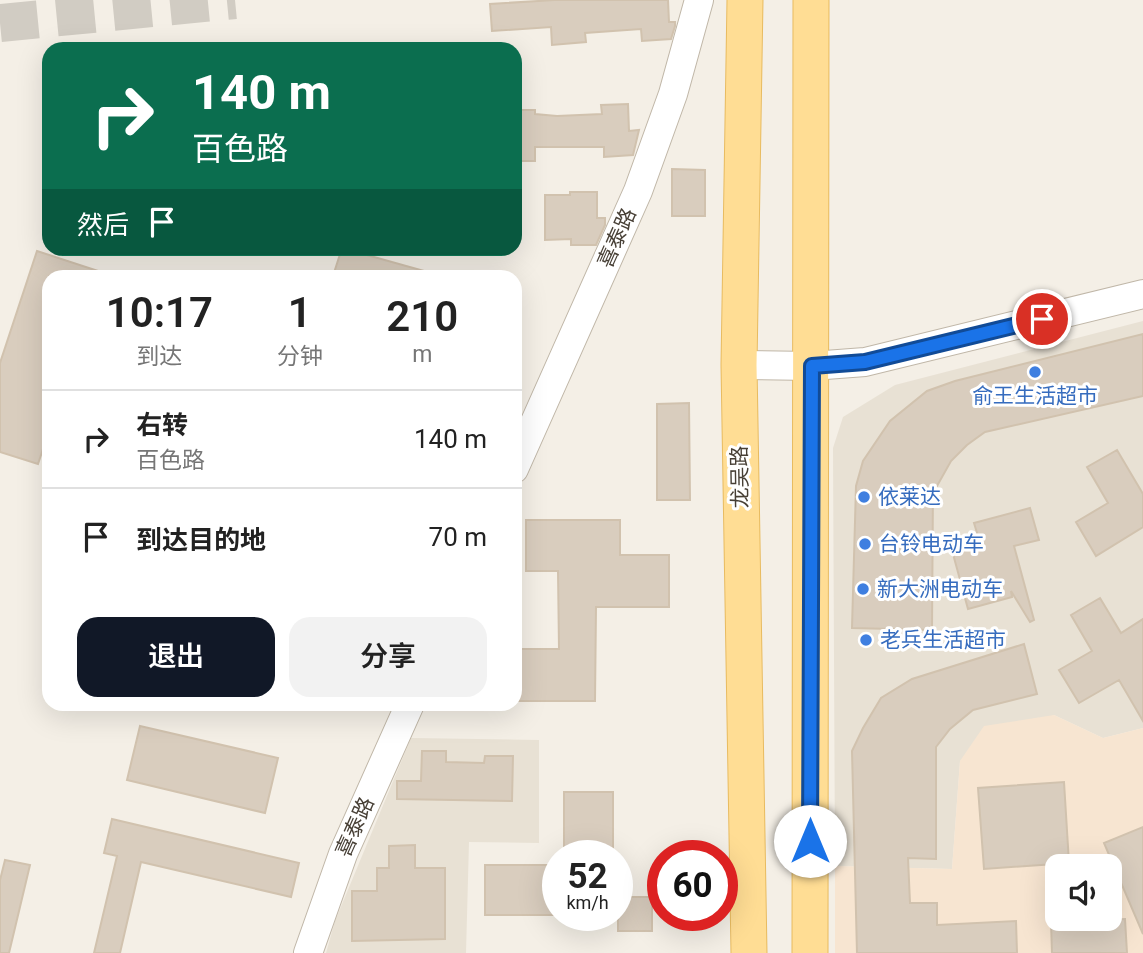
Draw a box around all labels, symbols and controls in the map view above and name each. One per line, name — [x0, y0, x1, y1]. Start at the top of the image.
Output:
text: 140 m — [192, 64, 331, 121]
icon: right — [77, 70, 168, 161]
text: 百色路 — [192, 130, 288, 168]
icon: arrive — [143, 203, 181, 241]
street label: 喜泰路 — [593, 204, 641, 272]
text: 然后 — [77, 210, 129, 240]
text: 10:17 — [106, 288, 213, 337]
text: 1 — [288, 288, 312, 337]
pin — [1012, 289, 1072, 349]
text: 210 — [386, 292, 458, 341]
icon: arrive — [1023, 300, 1061, 338]
text: m — [412, 341, 432, 368]
text: 到达 — [136, 343, 182, 370]
text: 分钟 — [277, 343, 323, 370]
marker: 俞王生活超市 — [1027, 364, 1043, 380]
place label: 俞王生活超市 — [972, 384, 1098, 408]
text: 右转 — [136, 410, 188, 440]
icon: right — [77, 420, 115, 458]
text: 140 m — [414, 424, 487, 454]
street label: 龙吴路 — [727, 445, 753, 509]
text: 百色路 — [136, 447, 205, 474]
place label: 依莱达 — [878, 485, 941, 509]
marker: 依莱达 — [856, 489, 872, 505]
icon: arrive — [77, 518, 115, 556]
text: 70 m — [429, 522, 487, 552]
text: 到达目的地 — [136, 525, 266, 555]
place label: 台铃电动车 — [879, 532, 984, 556]
marker: 台铃电动车 — [857, 536, 873, 552]
place label: 新大洲电动车 — [877, 577, 1003, 601]
marker: 新大洲电动车 — [855, 581, 871, 597]
button: 退出 — [77, 617, 275, 697]
button: 分享 — [289, 617, 487, 697]
place label: 老兵生活超市 — [880, 628, 1006, 652]
marker: 老兵生活超市 — [858, 632, 874, 648]
street label: 喜泰路 — [331, 793, 379, 861]
position arrow — [773, 804, 847, 878]
speed limit sign: 60 — [647, 840, 738, 931]
map controls — [1045, 854, 1122, 931]
button: sound — [1045, 854, 1122, 931]
text: 52 — [567, 856, 608, 897]
text: km/h — [566, 892, 609, 913]

